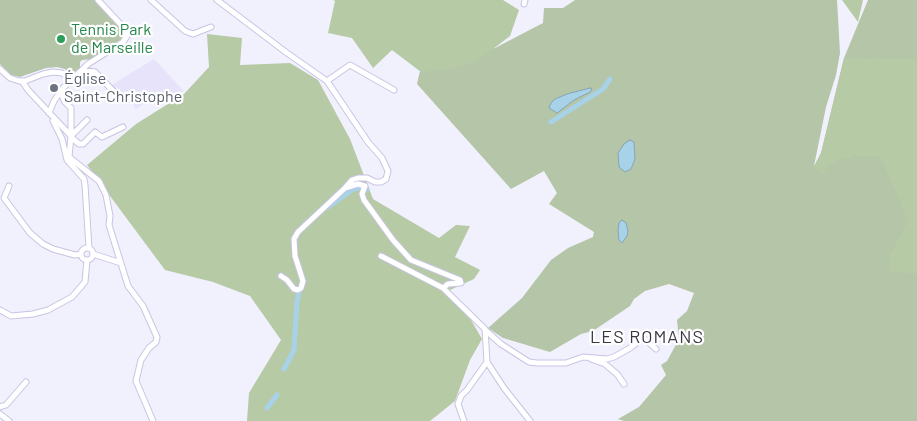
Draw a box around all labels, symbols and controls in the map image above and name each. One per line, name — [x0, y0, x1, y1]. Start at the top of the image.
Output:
place label: Tennis Park de Marseille — [71, 20, 153, 58]
marker: Tennis Park de Marseille — [55, 33, 67, 45]
place label: Église Saint-Christophe — [64, 69, 182, 107]
marker: Église Saint-Christophe — [48, 82, 60, 94]
district label: LES ROMANS — [589, 326, 705, 348]

